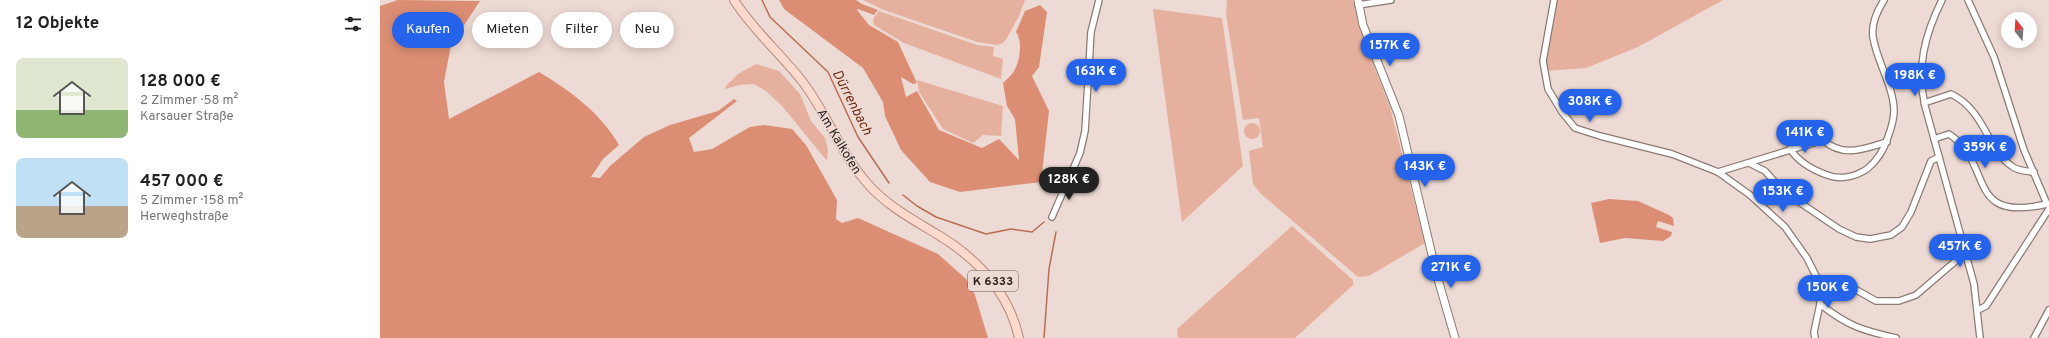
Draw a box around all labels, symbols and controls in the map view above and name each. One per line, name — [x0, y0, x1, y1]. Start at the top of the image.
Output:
chip: Kaufen — [392, 12, 464, 48]
chip: Mieten — [472, 12, 543, 48]
chip: Filter — [551, 12, 612, 48]
chip: Neu — [620, 12, 674, 48]
north arrow — [2001, 12, 2037, 48]
map controls — [2001, 12, 2037, 48]
text: 12 Objekte — [16, 13, 99, 35]
icon: filters — [342, 13, 364, 35]
pin: 157K € — [1357, 33, 1423, 67]
text: 157K € — [1370, 38, 1410, 54]
pin: 163K € — [1063, 59, 1129, 93]
pin: 198K € — [1882, 63, 1948, 97]
text: 163K € — [1075, 64, 1117, 80]
water label: Dürrenbach — [828, 67, 876, 139]
text: 198K € — [1894, 68, 1936, 84]
text: 128 000 € — [140, 71, 221, 93]
icon: home — [48, 74, 96, 122]
pin: 308K € — [1557, 89, 1623, 123]
text: 2 Zimmer · 58 m² — [140, 93, 238, 109]
text: 308K € — [1568, 94, 1612, 110]
street label: Am Kalkofen — [812, 106, 864, 178]
text: Karsauer Straße — [140, 109, 233, 125]
pin: 141K € — [1772, 120, 1838, 154]
text: 141K € — [1785, 125, 1825, 141]
pin: 359K € — [1952, 135, 2018, 169]
text: 359K € — [1963, 140, 2007, 156]
pin: 143K € — [1392, 154, 1458, 188]
text: 143K € — [1404, 159, 1446, 175]
pin: 128K € — [1036, 167, 1102, 201]
text: 457 000 € — [140, 171, 223, 193]
text: 128K € — [1048, 172, 1090, 188]
icon: home — [48, 174, 96, 222]
pin: 153K € — [1750, 179, 1816, 213]
text: 153K € — [1762, 184, 1804, 200]
text: 5 Zimmer · 158 m² — [140, 193, 243, 209]
text: Herweghstraße — [140, 209, 229, 225]
pin: 457K € — [1927, 234, 1993, 268]
text: 457K € — [1938, 239, 1982, 255]
pin: 271K € — [1418, 255, 1484, 289]
text: 271K € — [1431, 260, 1471, 276]
road number: K 6333 — [968, 271, 1018, 291]
pin: 150K € — [1795, 275, 1861, 309]
text: 150K € — [1807, 280, 1849, 296]

